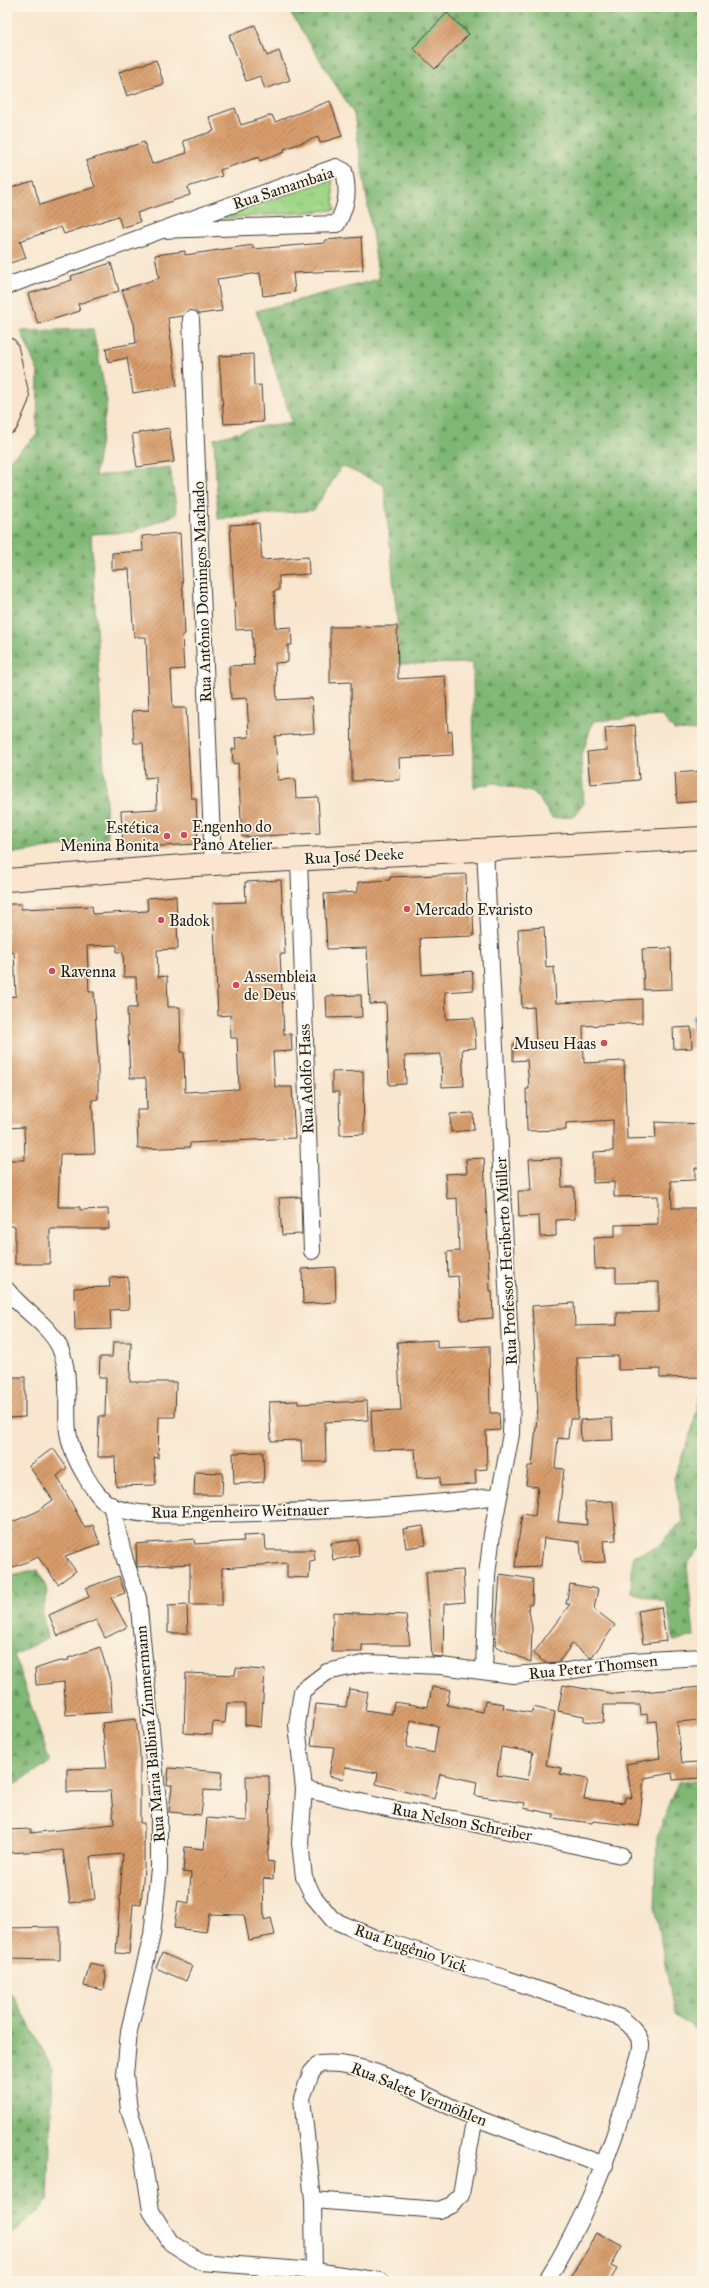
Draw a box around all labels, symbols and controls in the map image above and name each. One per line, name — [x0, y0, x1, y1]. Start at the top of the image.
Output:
street label: Rua Samambaia — [230, 163, 336, 213]
street label: Rua Antônio Domingos Machado — [189, 481, 216, 703]
place label: Engenho do Pano Atelier — [192, 817, 272, 854]
place label: Estética Menina Bonita — [60, 818, 159, 855]
marker: Engenho do Pano Atelier — [179, 830, 189, 840]
marker: Estética Menina Bonita — [162, 831, 172, 841]
street label: Rua José Deeke — [304, 844, 405, 869]
place label: Mercado Evaristo — [415, 900, 533, 919]
marker: Mercado Evaristo — [402, 904, 412, 914]
place label: Badok — [169, 911, 210, 930]
marker: Badok — [156, 915, 166, 925]
place label: Ravenna — [60, 962, 116, 981]
marker: Ravenna — [47, 966, 57, 976]
place label: Assembleia de Deus — [243, 967, 317, 1004]
marker: Assembleia de Deus — [231, 980, 241, 990]
street label: Rua Adolfo Hass — [295, 1023, 317, 1134]
place label: Museu Haas — [513, 1034, 596, 1053]
marker: Museu Haas — [599, 1038, 609, 1048]
street label: Rua Professor Heriberto Müller — [491, 1156, 521, 1366]
street label: Rua Engenheiro Weitnauer — [151, 1500, 329, 1523]
street label: Rua Maria Balbina Zimmermann — [131, 1624, 169, 1843]
street label: Rua Peter Thomsen — [528, 1651, 659, 1683]
street label: Rua Nelson Schreiber — [390, 1799, 534, 1845]
street label: Rua Eugênio Vick — [352, 1920, 471, 1977]
street label: Rua Salete Vermöhlen — [348, 2058, 490, 2130]

